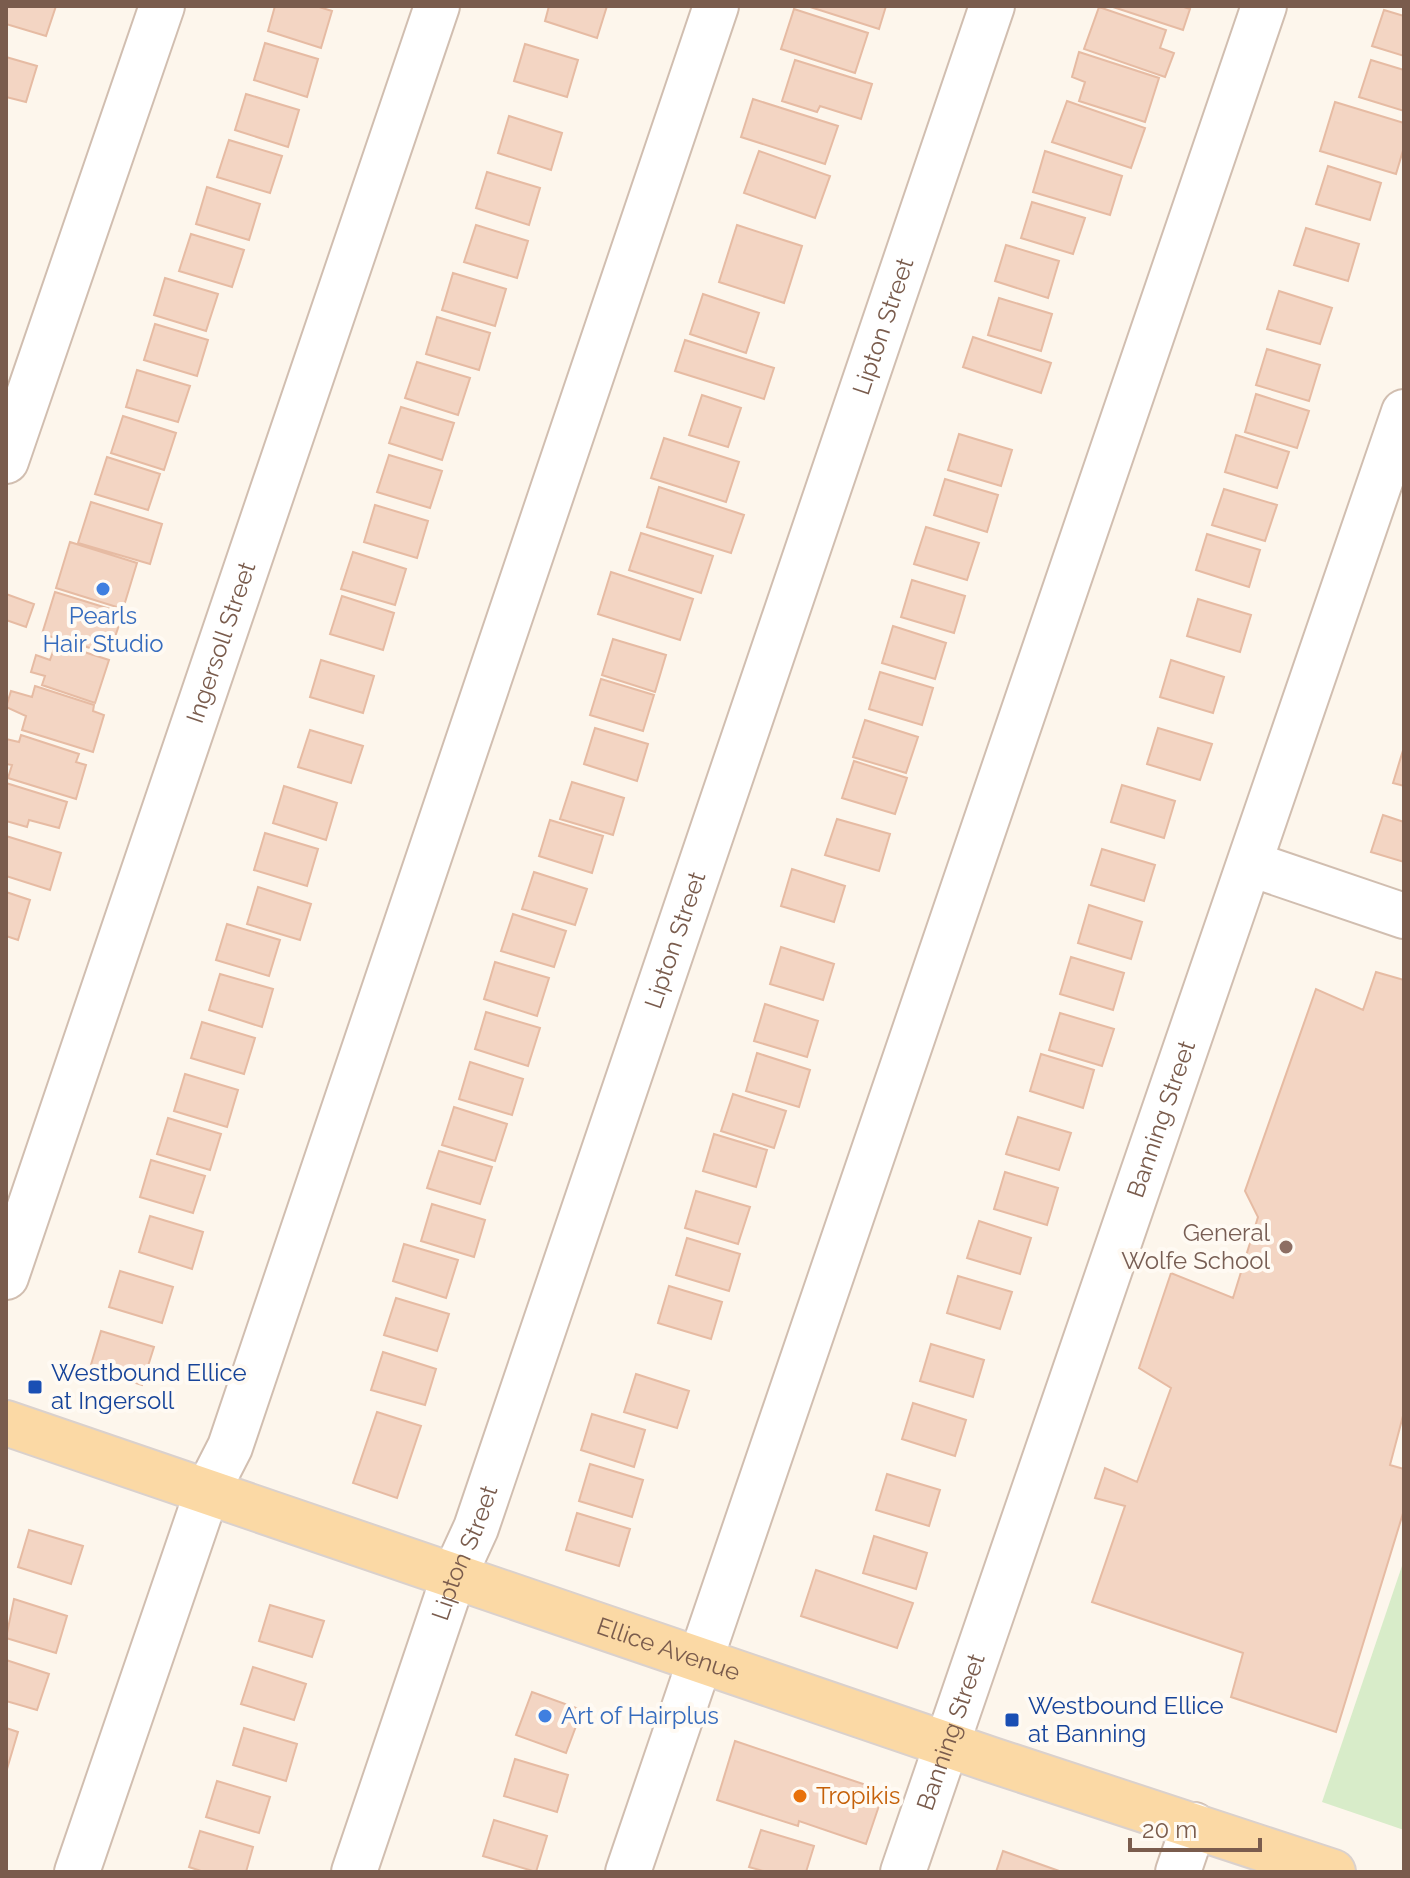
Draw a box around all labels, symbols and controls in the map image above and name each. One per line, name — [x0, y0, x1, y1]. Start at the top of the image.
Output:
street label: Lipton Street — [846, 254, 920, 398]
street label: Ingersoll Street — [180, 558, 261, 727]
marker: Pearls Hair Studio — [94, 580, 112, 598]
place label: Pearls Hair Studio — [43, 601, 163, 658]
street label: Lipton Street — [638, 868, 711, 1012]
street label: Banning Street — [1121, 1037, 1201, 1201]
place label: General Wolfe School — [1121, 1218, 1270, 1275]
marker: General Wolfe School — [1277, 1238, 1295, 1256]
place label: Westbound Ellice at Ingersoll — [51, 1358, 247, 1415]
marker: Westbound Ellice at Ingersoll — [26, 1378, 44, 1396]
street label: Lipton Street — [425, 1481, 503, 1624]
street label: Ellice Avenue — [593, 1611, 744, 1687]
street label: Banning Street — [910, 1650, 991, 1814]
place label: Westbound Ellice at Banning — [1028, 1691, 1224, 1748]
place label: Art of Hairplus — [561, 1701, 719, 1730]
marker: Art of Hairplus — [536, 1707, 554, 1725]
marker: Westbound Ellice at Banning — [1003, 1711, 1021, 1729]
place label: Tropikis — [816, 1781, 900, 1810]
marker: Tropikis — [791, 1787, 809, 1805]
scale bar — [1130, 1802, 1260, 1852]
text: 20 m — [1142, 1815, 1197, 1844]

